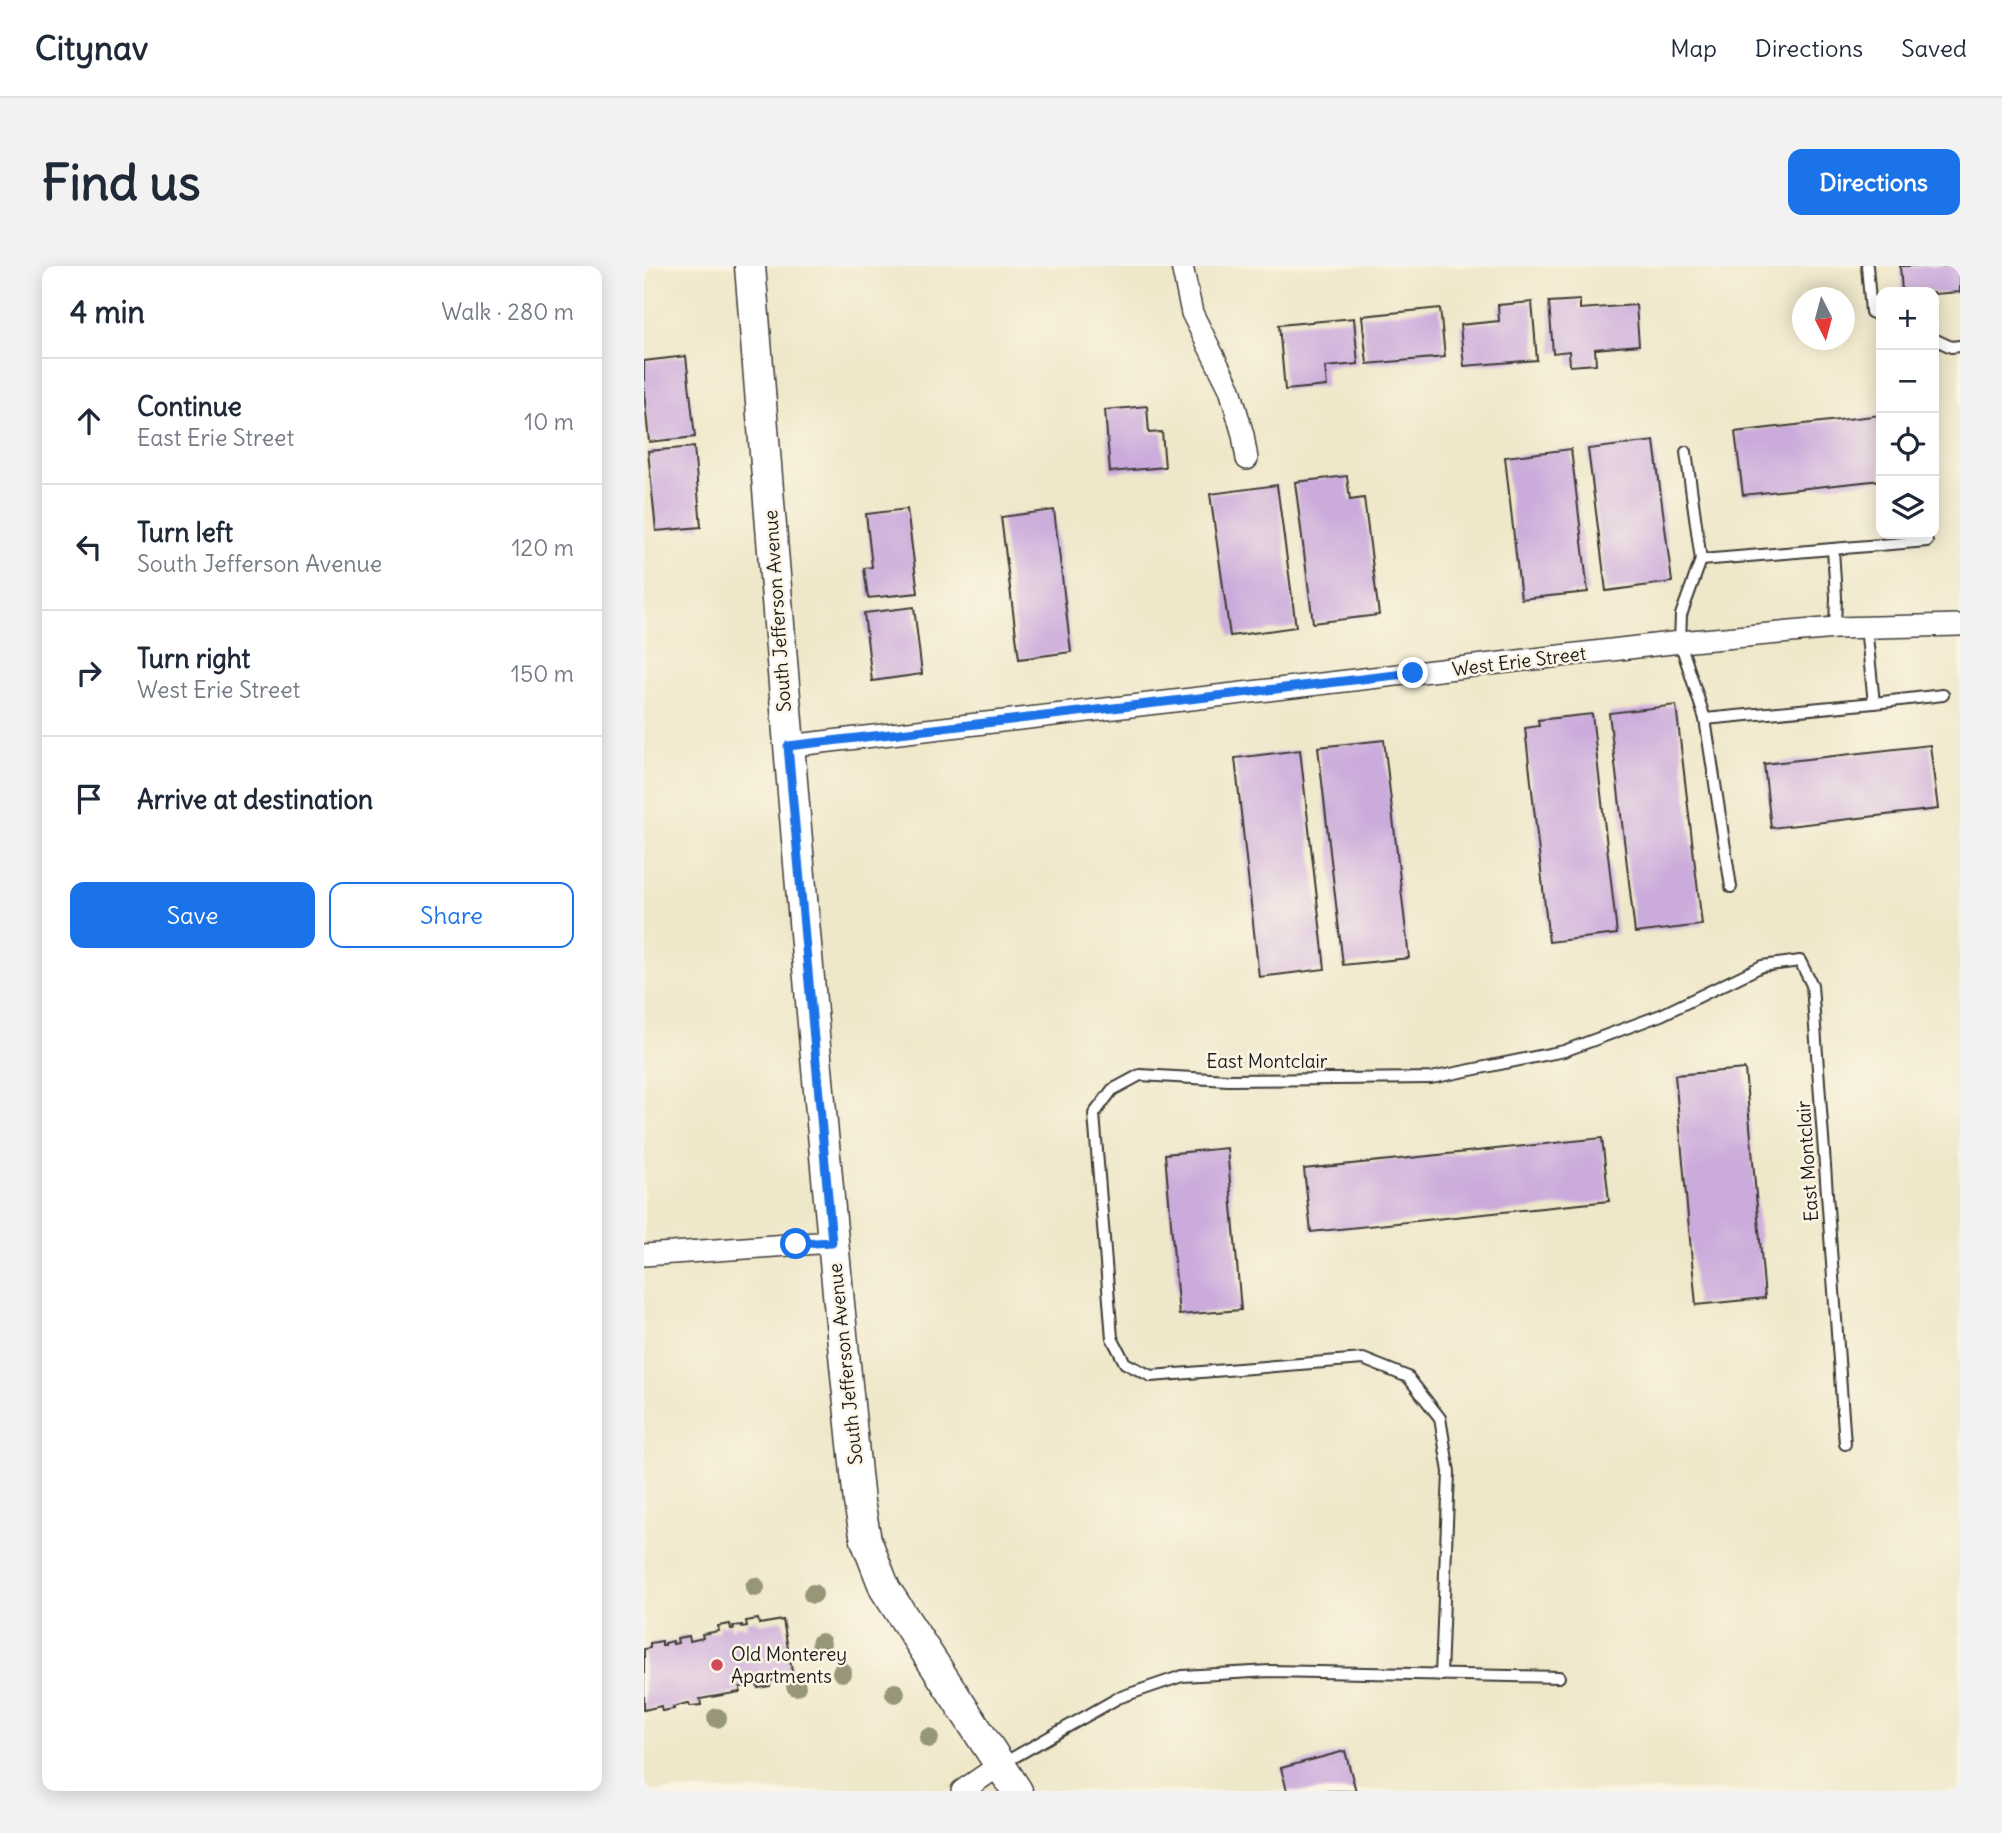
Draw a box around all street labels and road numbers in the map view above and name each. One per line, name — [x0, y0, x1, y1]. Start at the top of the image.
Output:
street label: South Jefferson Avenue — [758, 509, 796, 713]
street label: West Erie Street — [1451, 641, 1587, 681]
street label: East Montclair — [1206, 1049, 1328, 1073]
street label: East Montclair — [1791, 1099, 1823, 1222]
street label: South Jefferson Avenue — [822, 1262, 868, 1466]

